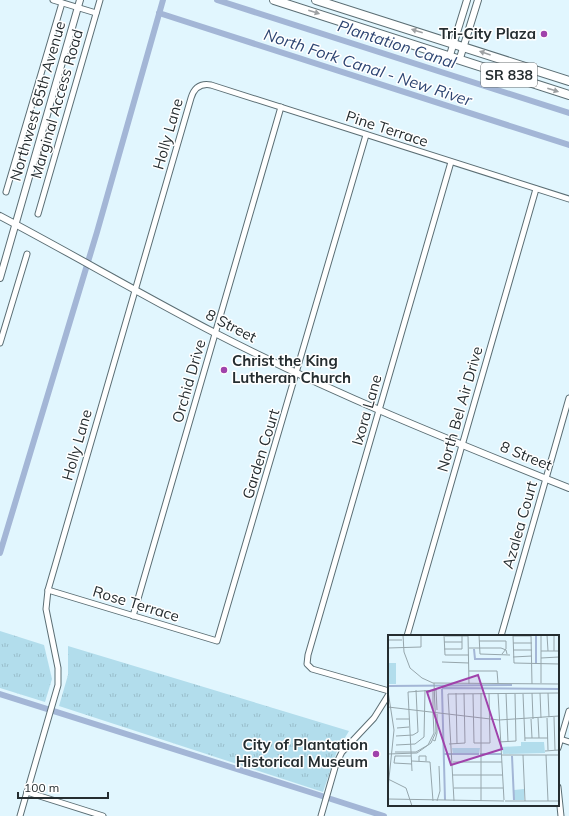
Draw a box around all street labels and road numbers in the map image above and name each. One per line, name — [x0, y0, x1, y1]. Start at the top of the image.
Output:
street label: Northwest 65th Avenue — [6, 19, 69, 183]
street label: Marginal Access Road — [26, 27, 87, 181]
road number: SR 838 — [481, 63, 537, 87]
street label: Holly Lane — [148, 96, 187, 172]
street label: Pine Terrace — [344, 106, 431, 151]
street label: 8 Street — [203, 305, 260, 346]
street label: Orchid Drive — [168, 337, 209, 425]
street label: North Bel Air Drive — [433, 344, 487, 474]
street label: Ixora Lane — [347, 372, 386, 447]
street label: Garden Court — [238, 406, 283, 501]
street label: Holly Lane — [57, 407, 96, 483]
street label: 8 Street — [497, 437, 555, 475]
street label: Azalea Court — [498, 479, 541, 571]
street label: Rose Terrace — [91, 581, 182, 626]

